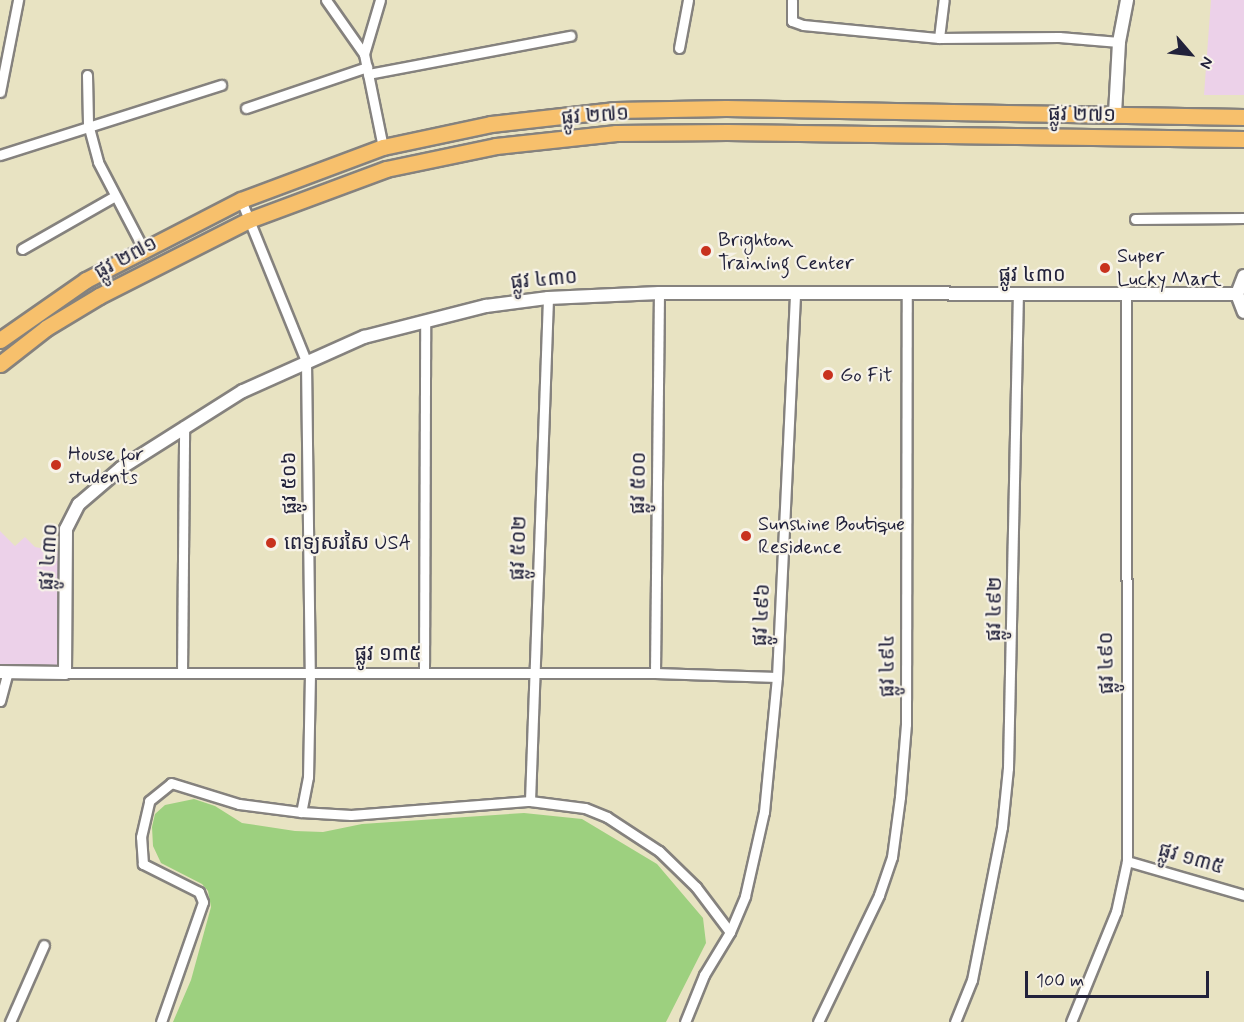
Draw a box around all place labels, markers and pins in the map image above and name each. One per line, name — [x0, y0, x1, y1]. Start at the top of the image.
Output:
place label: Brighton Training Center — [718, 228, 857, 275]
marker: Brighton Training Center — [699, 244, 713, 258]
place label: Super Lucky Mart — [1117, 244, 1217, 291]
marker: Super Lucky Mart — [1098, 261, 1112, 275]
place label: Go Fit — [840, 363, 890, 387]
marker: Go Fit — [821, 368, 835, 382]
place label: House for students — [68, 442, 144, 489]
marker: House for students — [49, 458, 63, 472]
place label: Sunshine Boutique Residence — [758, 512, 904, 559]
marker: Sunshine Boutique Residence — [739, 529, 753, 543]
place label: ពេទ្យសរសៃ USA — [284, 531, 411, 555]
marker: ពេទ្យសរសៃ USA — [262, 534, 280, 552]

